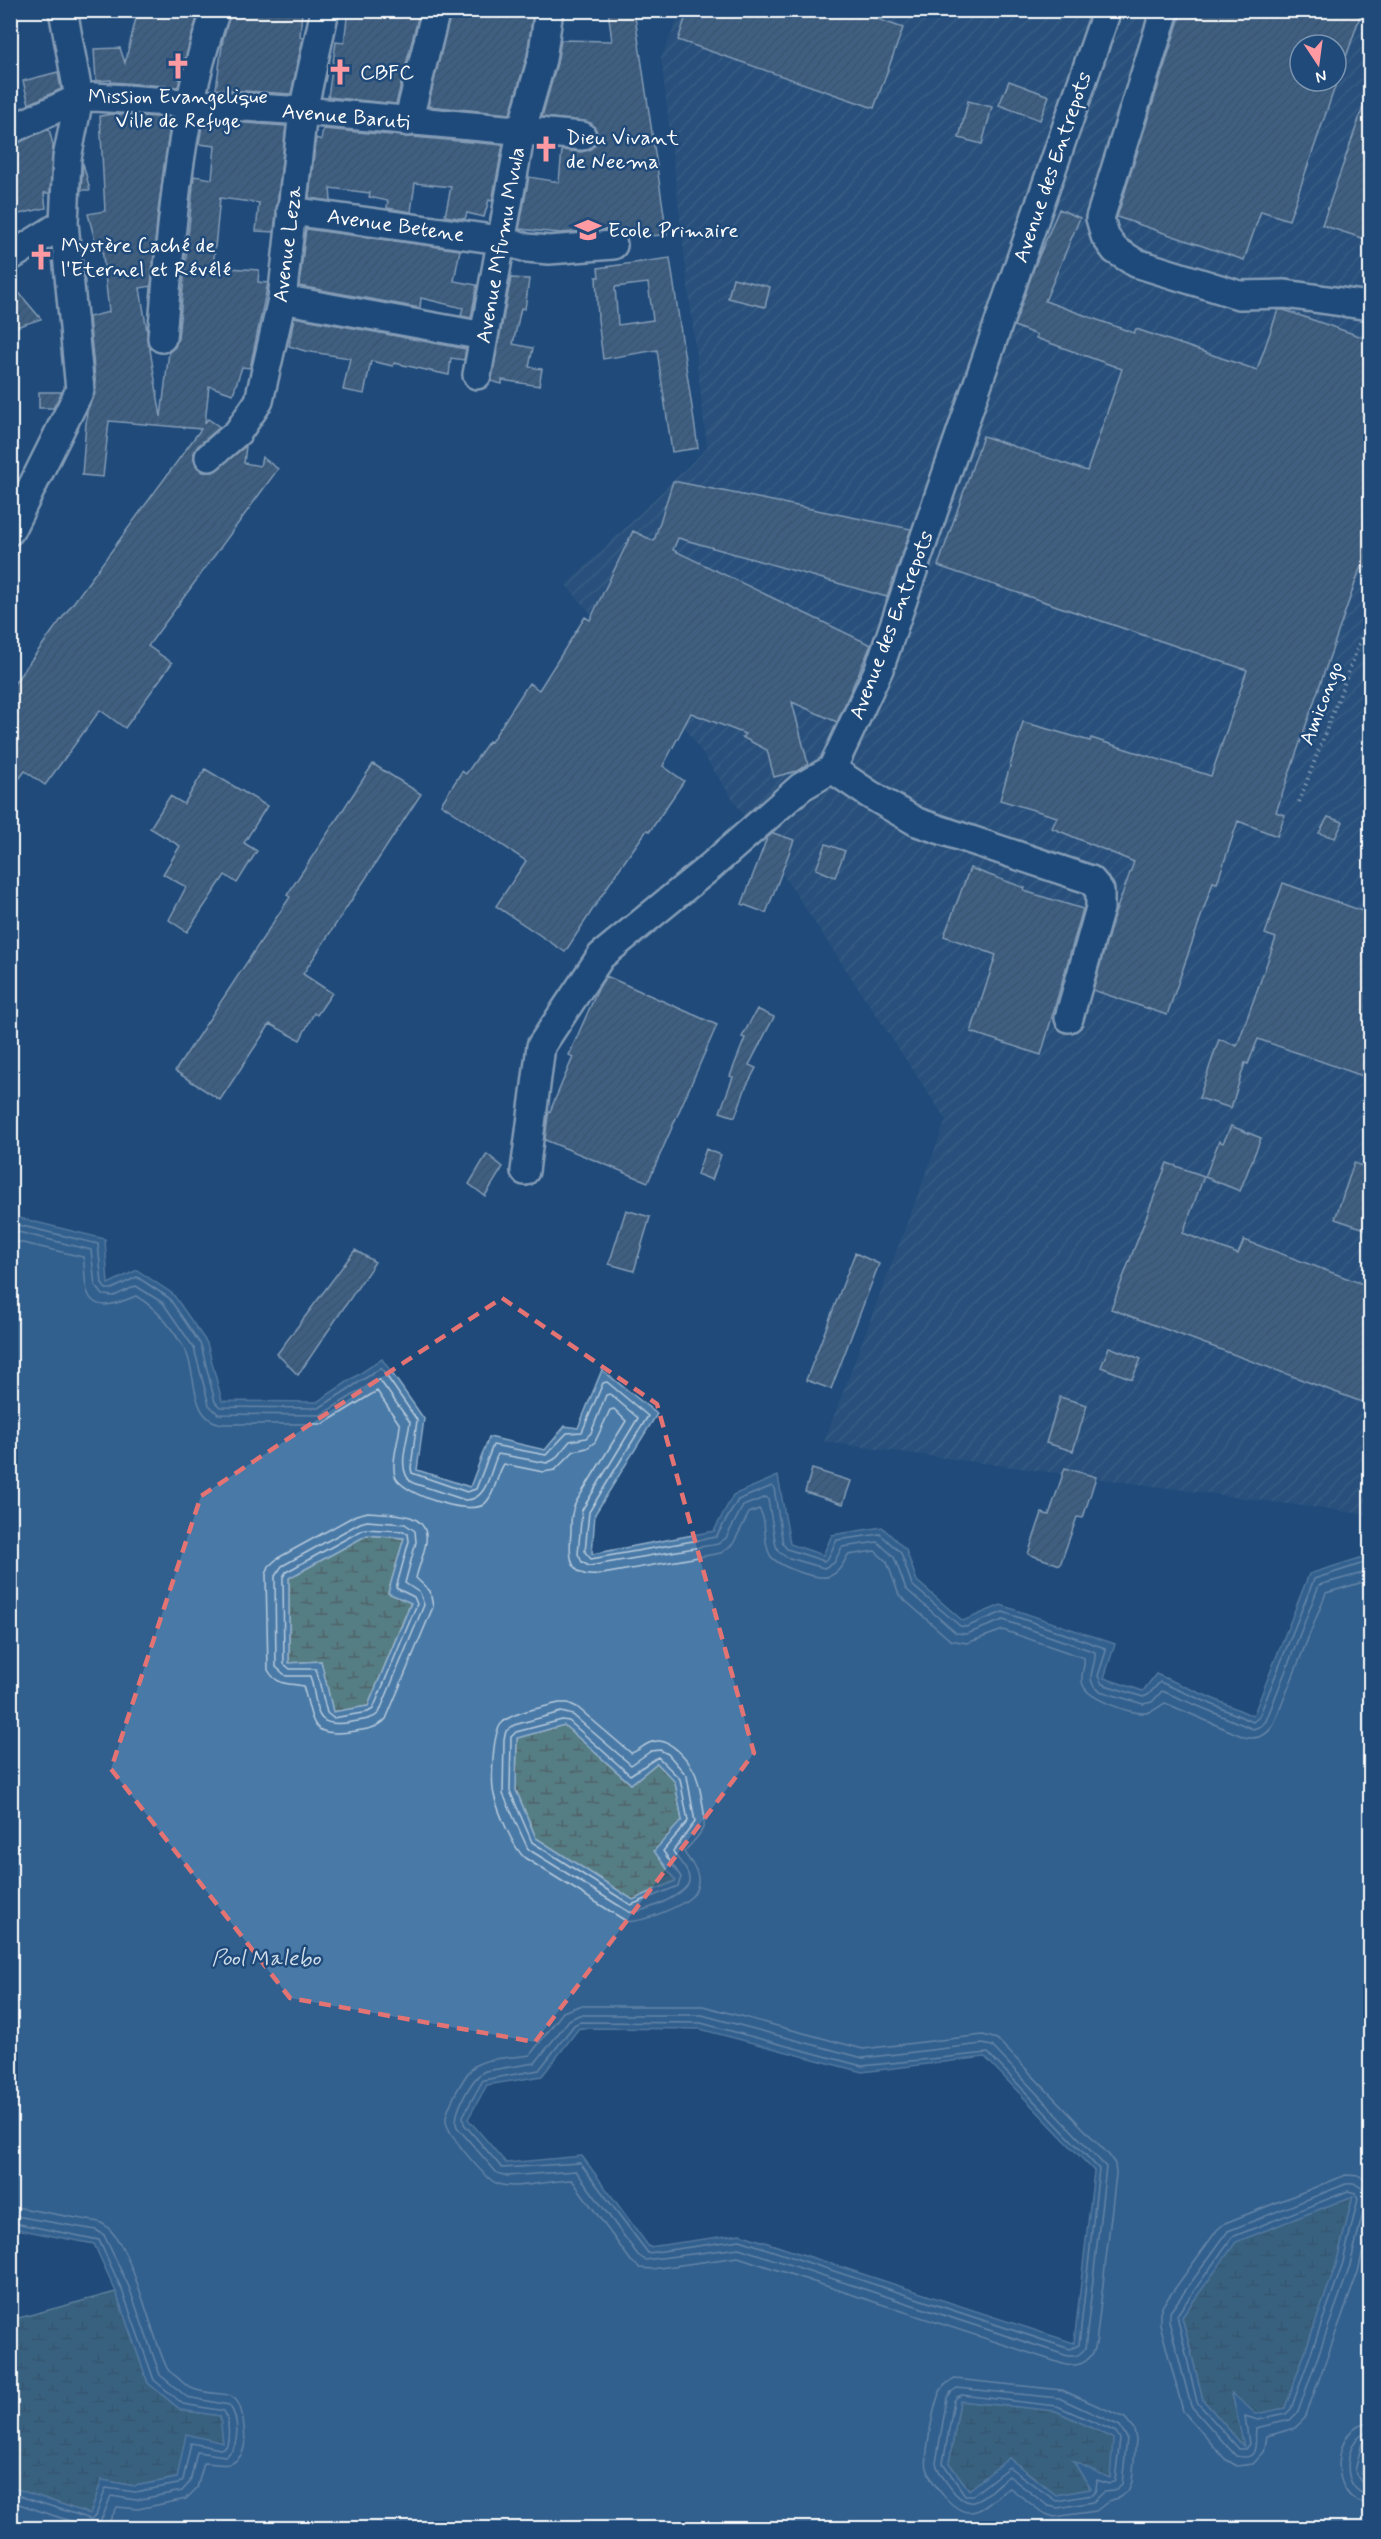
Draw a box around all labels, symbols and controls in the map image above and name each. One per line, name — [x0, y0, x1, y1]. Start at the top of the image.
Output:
north arrow — [1288, 33, 1348, 93]
church icon: Mission Evangelique Ville de Refuge — [163, 51, 193, 81]
church icon: CBFC — [325, 57, 355, 87]
place label: CBFC — [360, 59, 414, 87]
text: N — [1313, 65, 1329, 88]
street label: Avenue des Entrepots — [1007, 68, 1099, 267]
place label: Mission Evangelique Ville de Refuge — [88, 83, 268, 135]
street label: Avenue Baruti — [281, 97, 411, 137]
place label: Dieu Vivant de Neema — [566, 124, 679, 176]
church icon: Dieu Vivant de Neema — [531, 134, 561, 164]
street label: Avenue Mfumu Mvula — [470, 145, 532, 346]
street label: Avenue Leza — [267, 184, 309, 304]
street label: Avenue Betene — [325, 202, 466, 249]
school or university icon: Ecole Primaire — [573, 215, 603, 245]
place label: Ecole Primaire — [608, 217, 739, 245]
place label: Mystère Caché de l'Eternel et Révélé — [61, 232, 231, 284]
church icon: Mystère Caché de l'Eternel et Révélé — [26, 242, 56, 272]
street label: Avenue des Entrepots — [843, 527, 941, 724]
street label: Amicongo — [1293, 657, 1351, 749]
water label: Pool Malebo — [212, 1945, 322, 1973]

